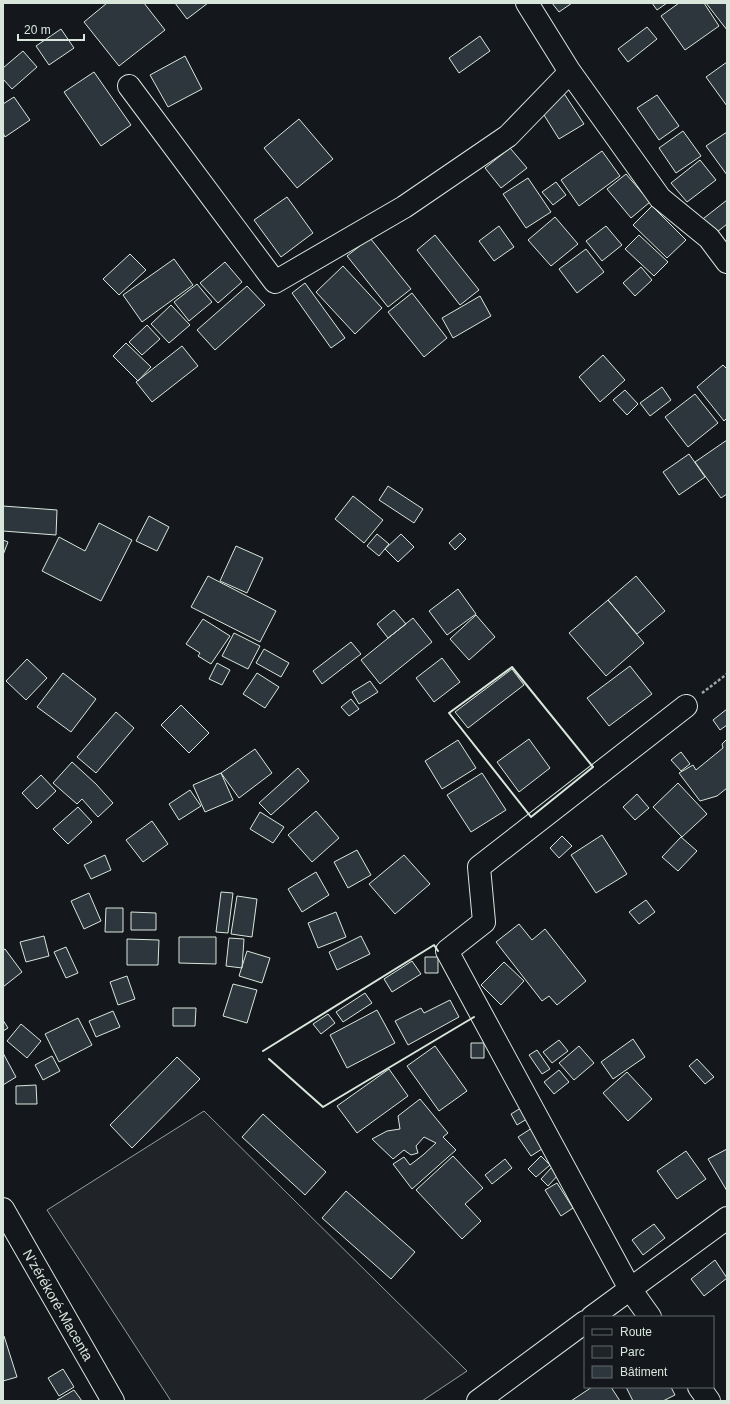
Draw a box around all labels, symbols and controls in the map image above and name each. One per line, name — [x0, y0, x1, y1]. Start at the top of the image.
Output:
scale bar — [18, 16, 84, 42]
text: 20 m — [24, 23, 51, 37]
street label: N'zérékoré-Macenta — [20, 1247, 96, 1364]
legend — [584, 1316, 714, 1388]
text: Route — [620, 1325, 652, 1339]
text: Parc — [620, 1345, 645, 1359]
text: Bâtiment — [620, 1365, 668, 1379]

